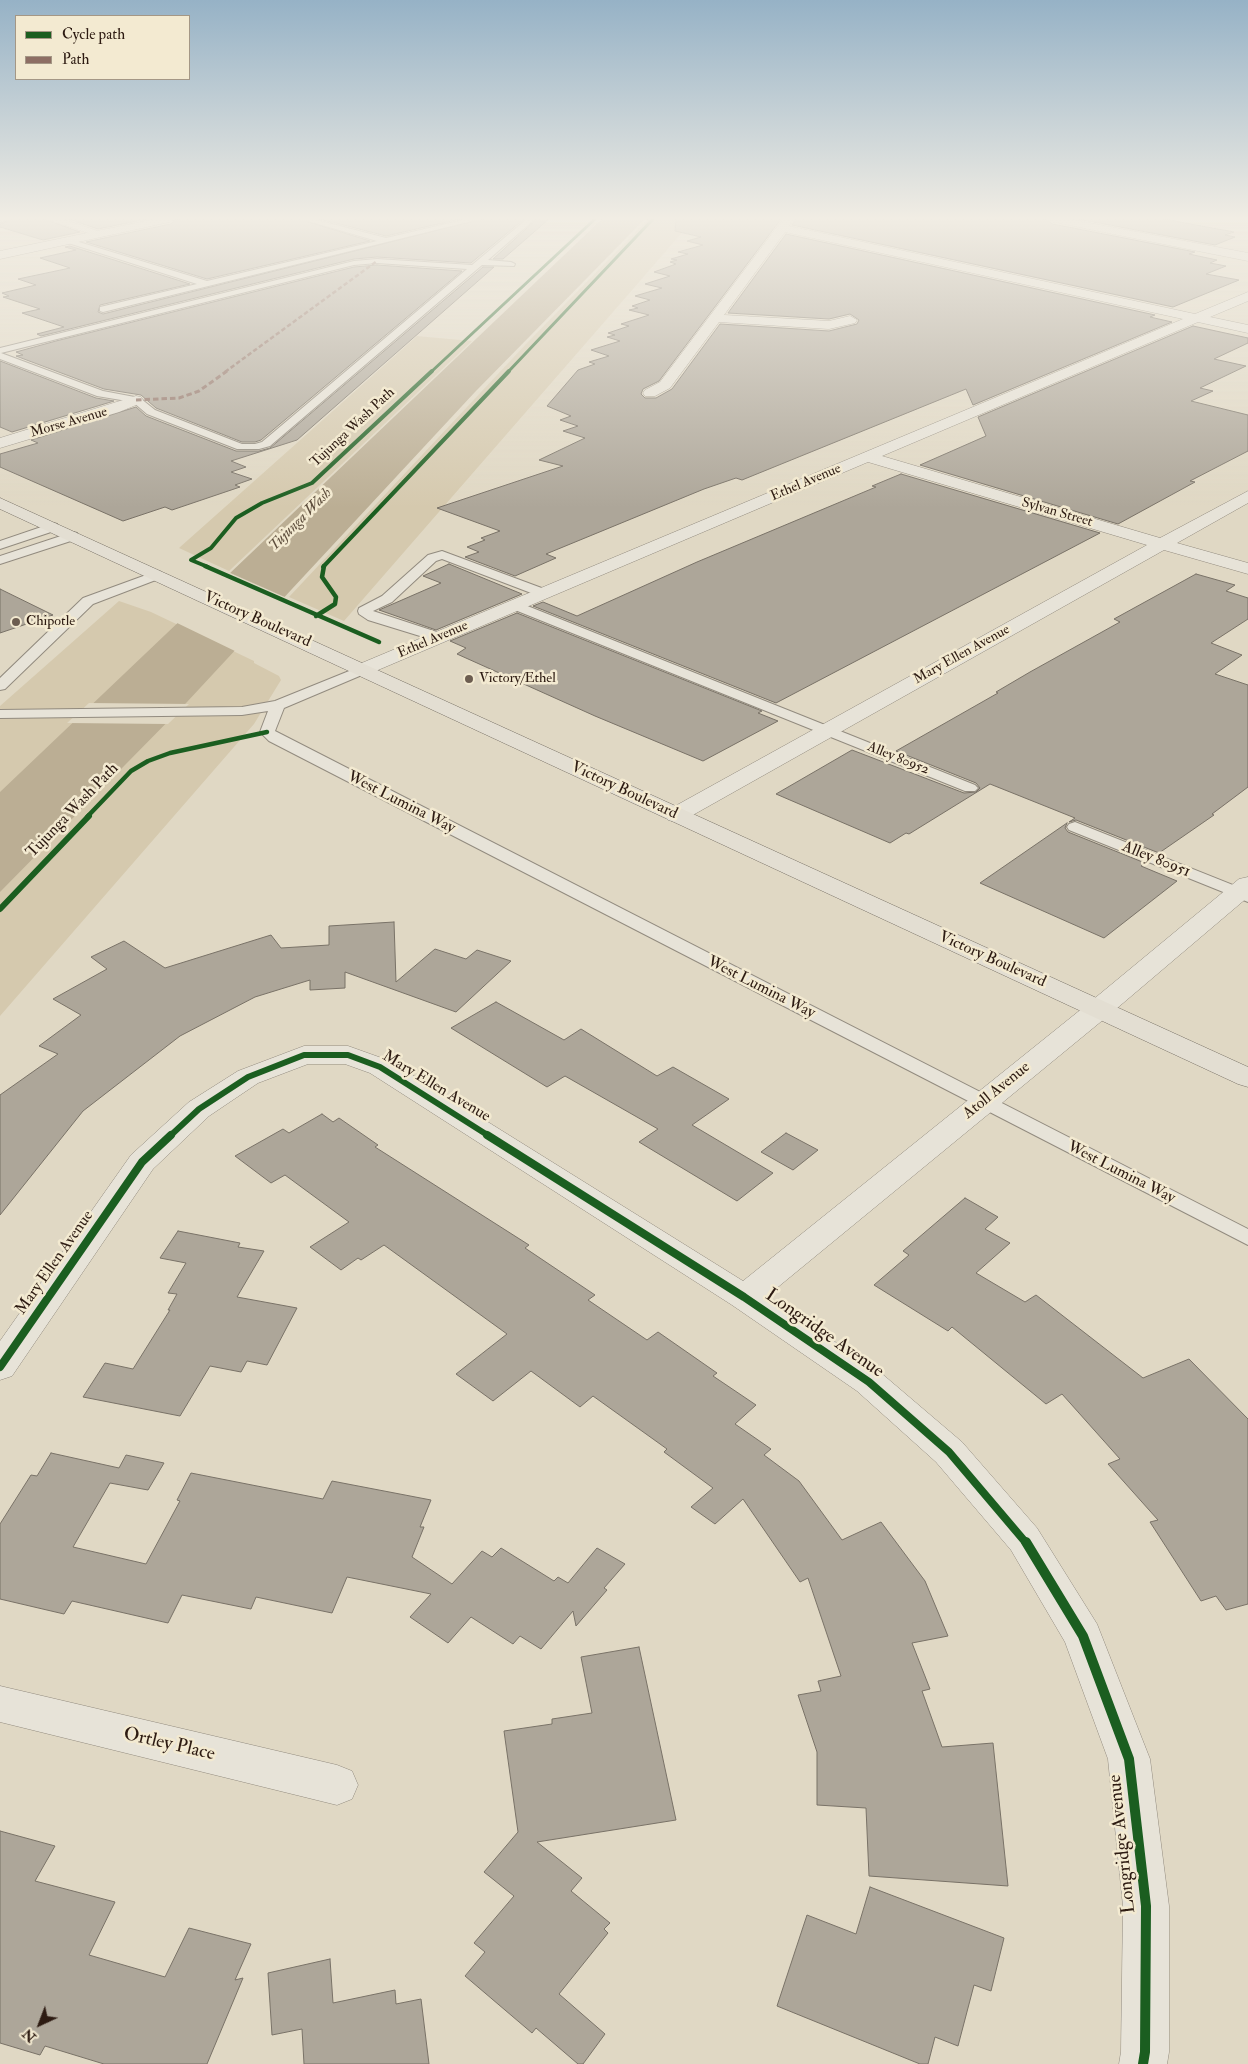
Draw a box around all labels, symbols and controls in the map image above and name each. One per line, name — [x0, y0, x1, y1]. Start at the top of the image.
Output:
legend — [15, 15, 190, 80]
text: Cycle path — [62, 25, 125, 44]
text: Path — [62, 50, 89, 69]
street label: Tujunga Wash Path — [307, 385, 399, 471]
street label: Morse Avenue — [29, 404, 109, 442]
street label: Ethel Avenue — [768, 461, 844, 505]
water label: Tujunga Wash — [266, 485, 336, 555]
street label: Sylvan Street — [1020, 495, 1094, 531]
street label: Victory Boulevard — [200, 588, 314, 652]
place label: Chipotle — [26, 614, 75, 630]
marker: Chipotle — [10, 616, 22, 628]
street label: Ethel Avenue — [395, 618, 471, 662]
street label: Mary Ellen Avenue — [911, 622, 1013, 688]
place label: Victory/Ethel — [479, 671, 556, 687]
marker: Victory/Ethel — [463, 673, 475, 685]
street label: Alley 80952 — [865, 739, 931, 779]
street label: Victory Boulevard — [568, 758, 680, 824]
street label: Tujunga Wash Path — [23, 760, 123, 862]
street label: West Lumina Way — [344, 768, 458, 838]
street label: Alley 80951 — [1119, 838, 1193, 882]
street label: Victory Boulevard — [935, 928, 1049, 992]
street label: West Lumina Way — [704, 953, 818, 1023]
street label: Mary Ellen Avenue — [379, 1047, 493, 1127]
street label: Atoll Avenue — [960, 1058, 1034, 1124]
street label: West Lumina Way — [1064, 1138, 1178, 1208]
street label: Mary Ellen Avenue — [12, 1207, 98, 1319]
street label: Longridge Avenue — [760, 1285, 888, 1383]
street label: Ortley Place — [121, 1723, 217, 1767]
street label: Longridge Avenue — [1104, 1773, 1142, 1915]
north arrow — [15, 1999, 65, 2049]
text: N — [19, 2025, 40, 2046]

